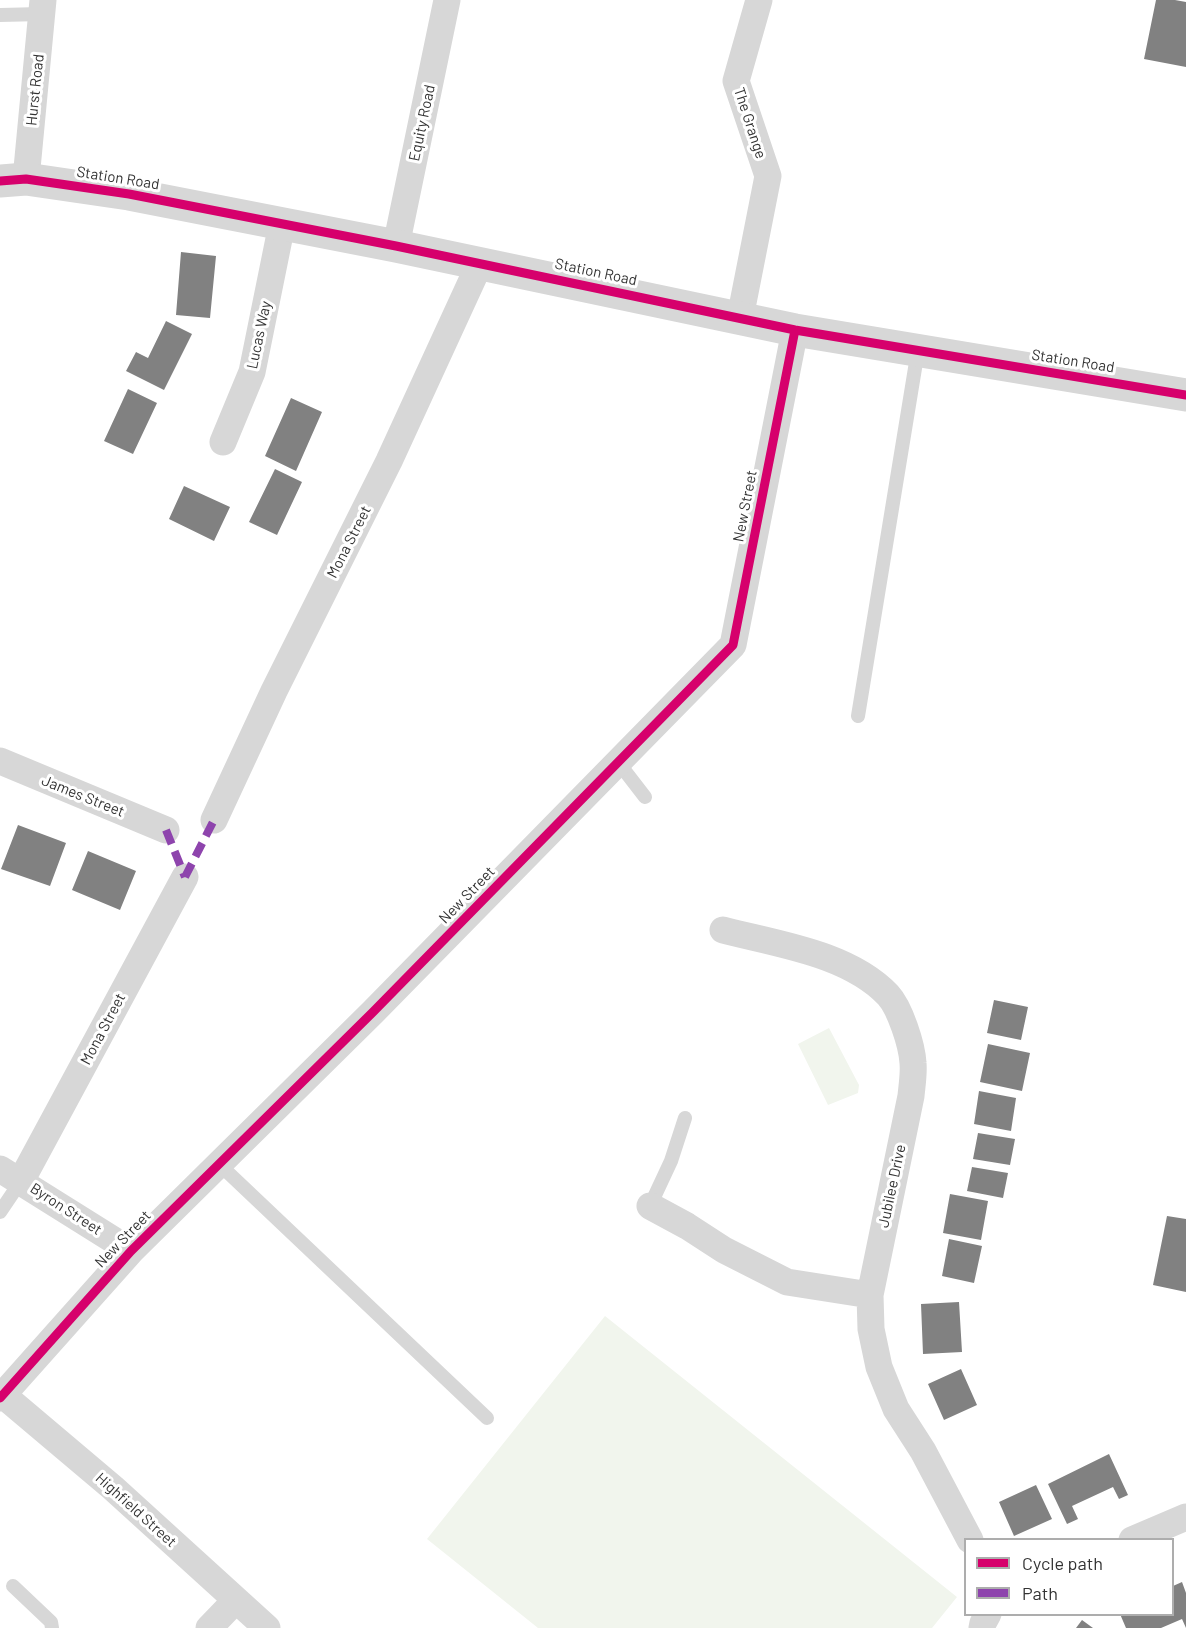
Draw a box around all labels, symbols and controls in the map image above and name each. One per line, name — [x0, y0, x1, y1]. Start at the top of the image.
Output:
street label: Hurst Road — [22, 53, 48, 127]
street label: Equity Road — [405, 83, 439, 163]
street label: The Grange — [730, 85, 770, 161]
street label: Station Road — [75, 163, 161, 193]
street label: Station Road — [553, 255, 639, 289]
street label: Lucas Way — [243, 299, 275, 371]
street label: Station Road — [1030, 346, 1116, 376]
street label: New Street — [729, 469, 761, 543]
street label: Mona Street — [323, 503, 375, 581]
street label: James Street — [39, 771, 127, 821]
street label: New Street — [435, 863, 499, 927]
street label: Mona Street — [77, 990, 129, 1068]
street label: Jubilee Drive — [874, 1143, 910, 1229]
street label: Byron Street — [27, 1179, 105, 1239]
street label: New Street — [91, 1207, 155, 1271]
street label: Highfield Street — [92, 1469, 180, 1551]
legend — [964, 1538, 1174, 1616]
text: Cycle path — [1022, 1552, 1103, 1574]
text: Path — [1022, 1582, 1058, 1604]

